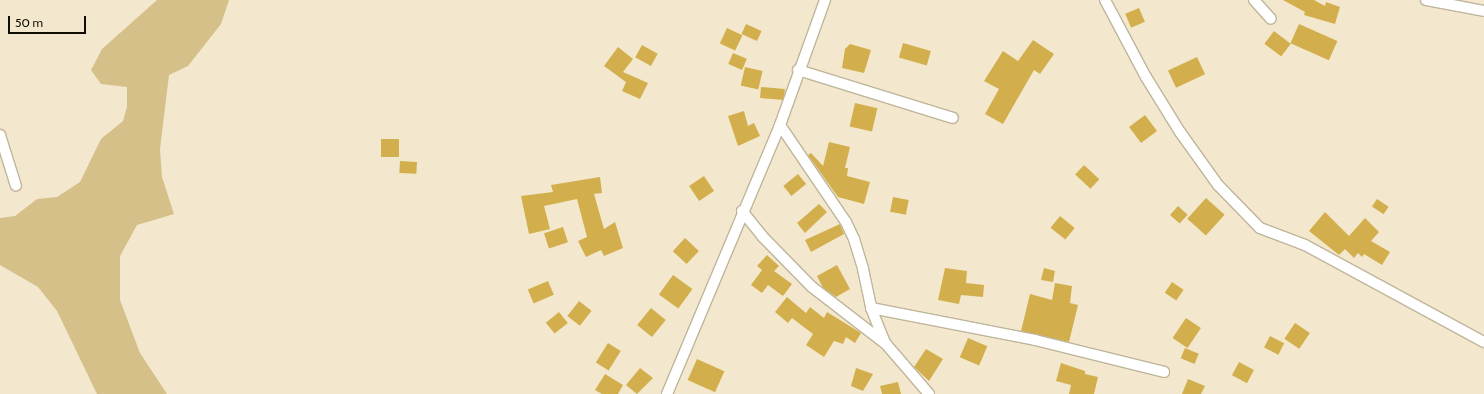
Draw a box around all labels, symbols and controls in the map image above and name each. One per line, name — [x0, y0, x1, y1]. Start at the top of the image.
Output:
scale bar — [10, 8, 88, 34]
text: 50 m — [15, 15, 43, 30]

